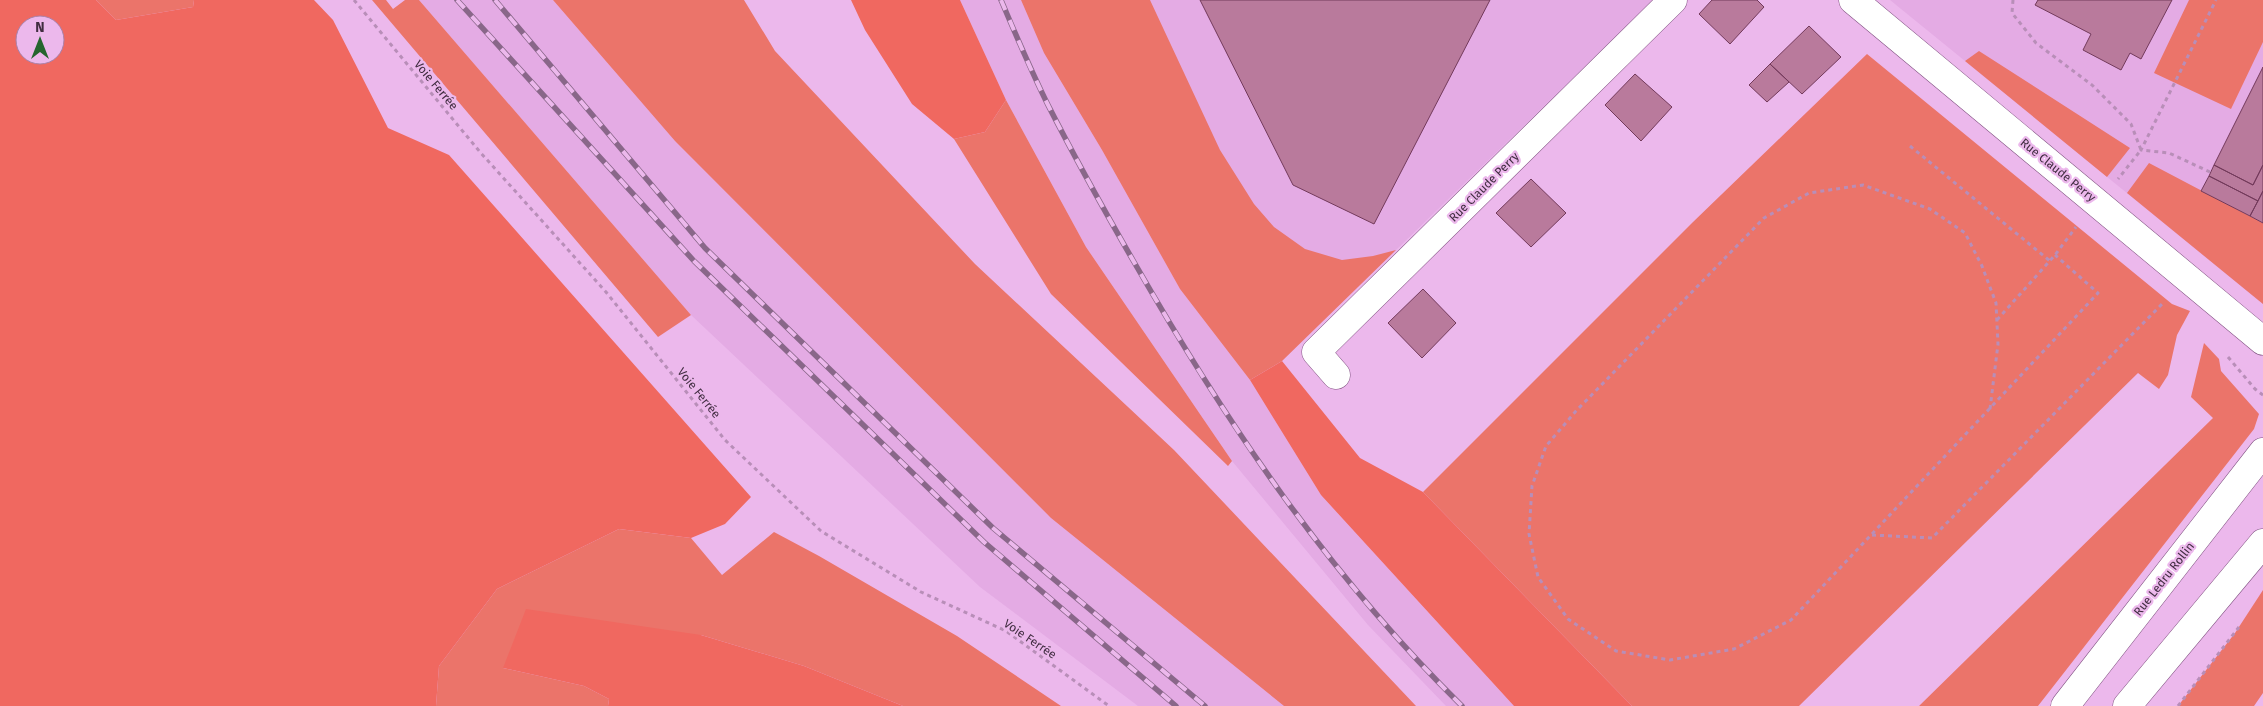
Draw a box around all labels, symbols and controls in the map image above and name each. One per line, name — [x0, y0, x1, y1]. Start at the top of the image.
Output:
north arrow — [15, 15, 65, 65]
text: N — [35, 19, 45, 36]
street label: Voie Ferrée — [411, 57, 461, 113]
street label: Rue Claude Perry — [2018, 135, 2099, 205]
street label: Rue Claude Perry — [1446, 149, 1522, 225]
street label: Voie Ferrée — [675, 365, 723, 421]
street label: Rue Ledru Rollin — [2131, 539, 2197, 619]
street label: Voie Ferrée — [1001, 616, 1059, 662]

